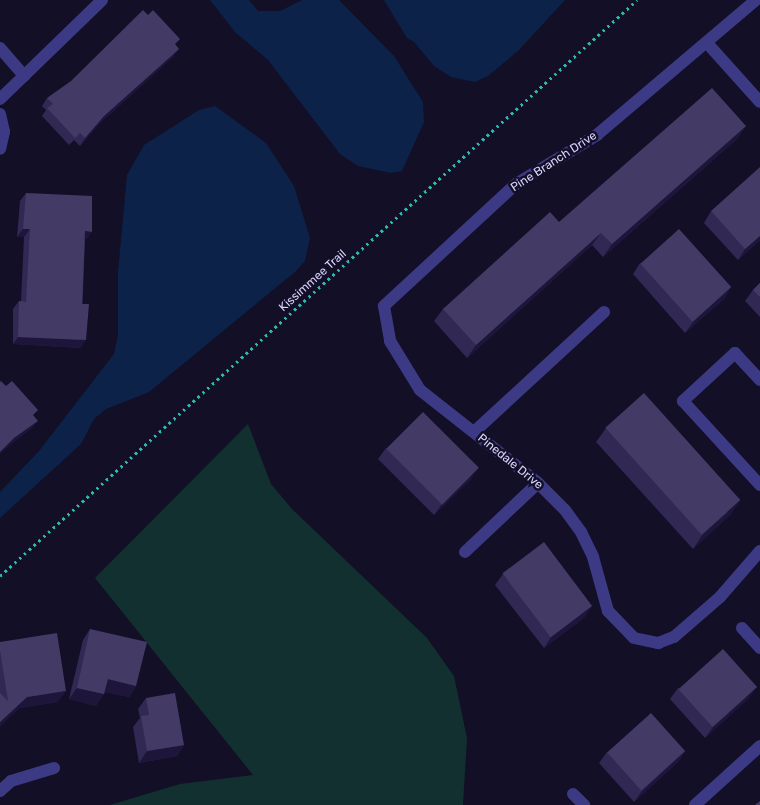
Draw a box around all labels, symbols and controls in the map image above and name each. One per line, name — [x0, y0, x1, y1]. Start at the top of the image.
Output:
street label: Pine Branch Drive — [508, 129, 600, 195]
street label: Kissimmee Trail — [276, 247, 350, 315]
street label: Pinedale Drive — [474, 431, 546, 493]

